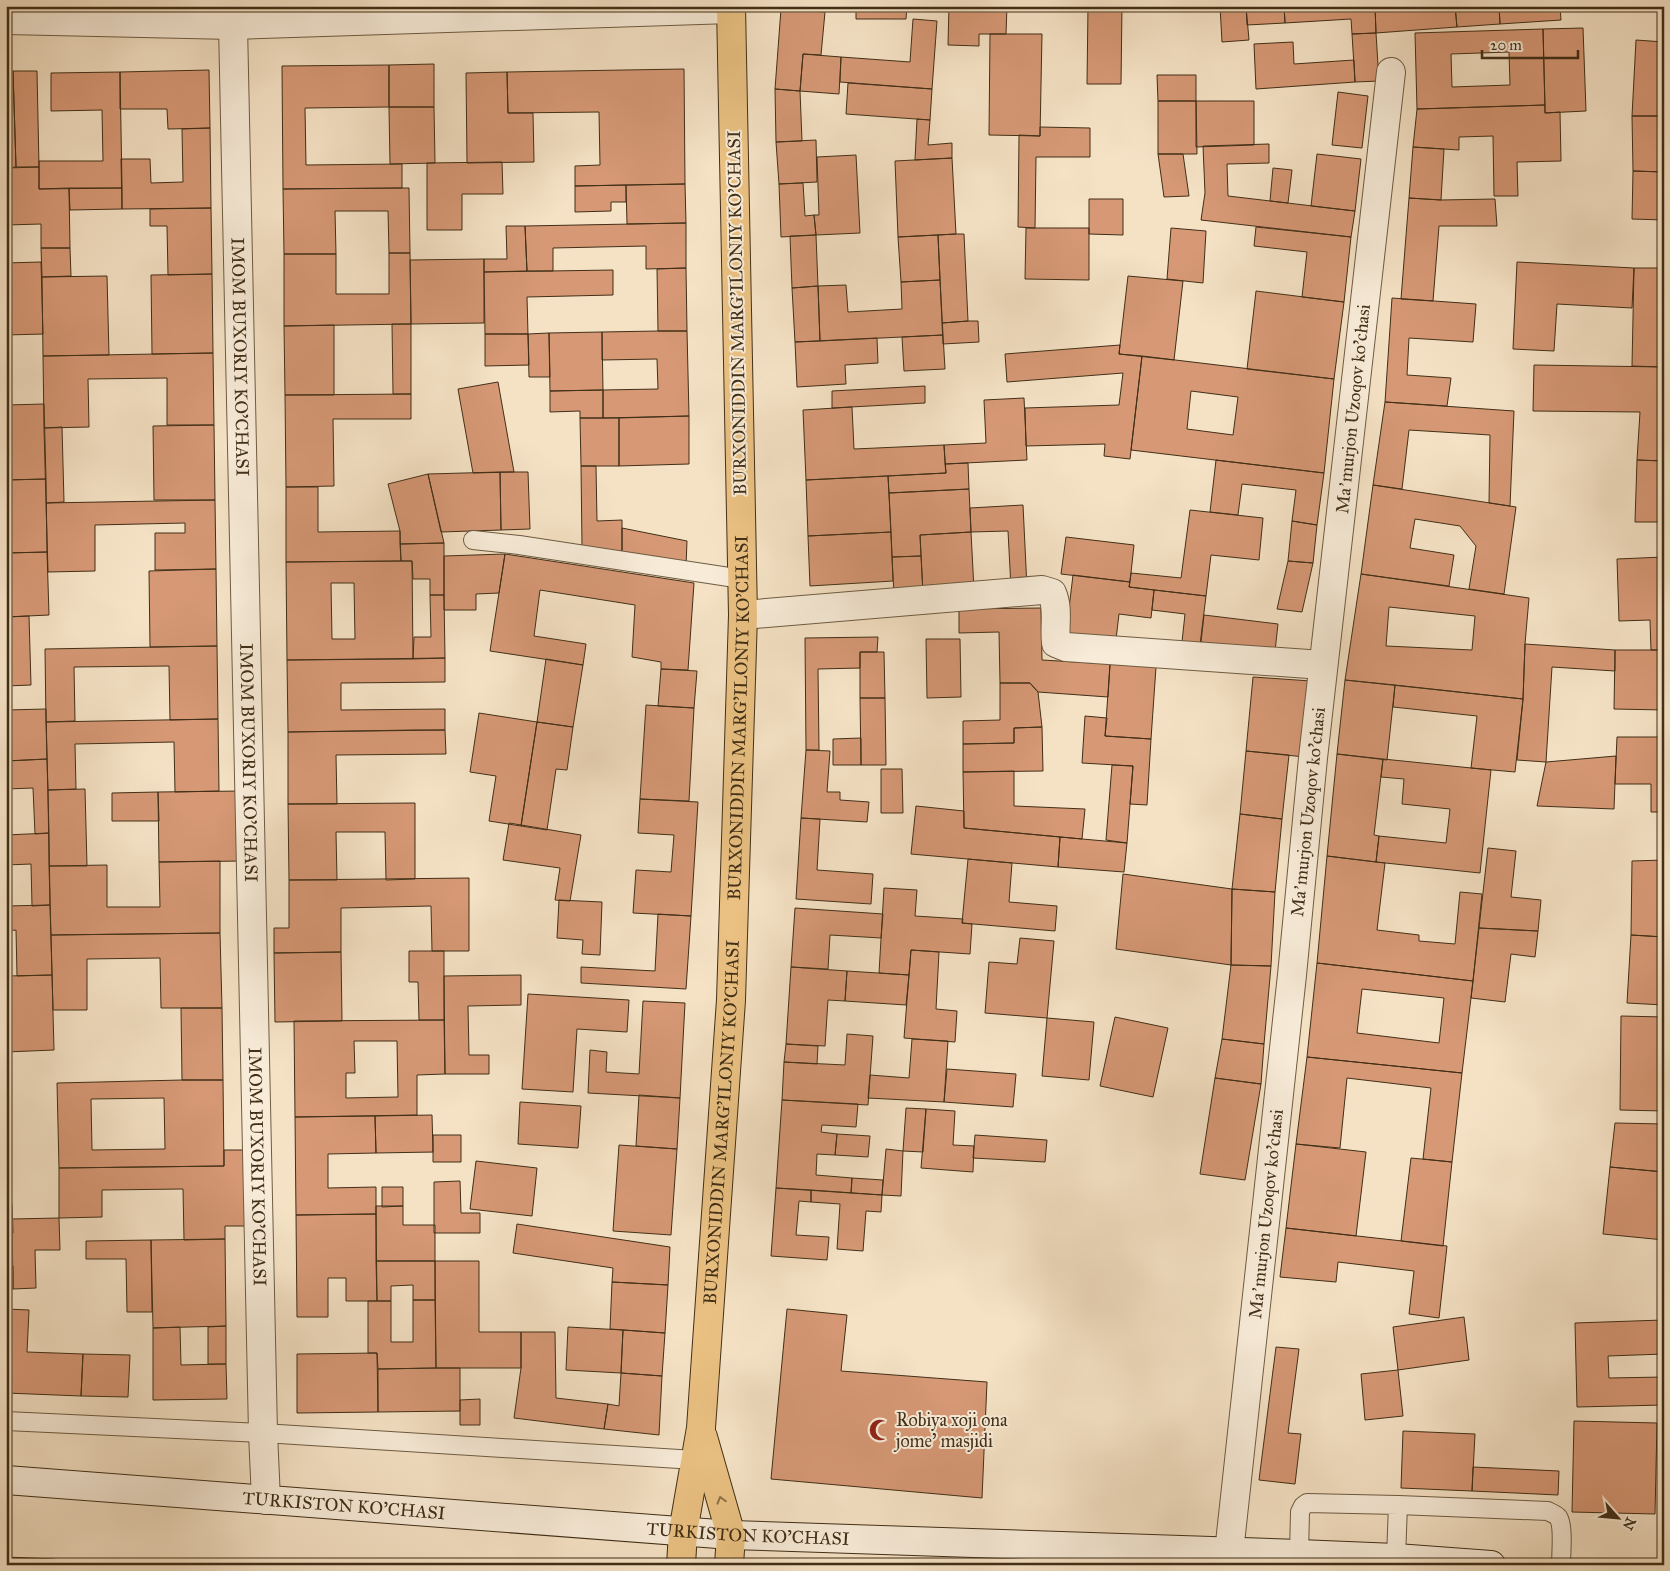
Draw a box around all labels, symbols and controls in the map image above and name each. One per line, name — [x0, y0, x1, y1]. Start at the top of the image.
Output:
scale bar — [1482, 28, 1579, 60]
text: 20 m — [1490, 36, 1522, 54]
street label: BURXONIDDIN MARG’ILONIY KO’CHASI — [723, 130, 751, 496]
street label: IMOM BUXORIY KO'CHASI — [227, 237, 254, 477]
street label: Maʼmurjon Uzoqov ko'chasi — [1331, 303, 1376, 515]
street label: BURXONIDDIN MARG’ILONIY KO’CHASI — [723, 535, 754, 901]
street label: IMOM BUXORIY KO'CHASI — [235, 643, 262, 883]
street label: Maʼmurjon Uzoqov ko'chasi — [1286, 706, 1331, 918]
street label: BURXONIDDIN MARG’ILONIY KO’CHASI — [699, 939, 744, 1305]
street label: IMOM BUXORIY KO'CHASI — [244, 1047, 271, 1287]
street label: Maʼmurjon Uzoqov ko'chasi — [1244, 1108, 1289, 1320]
place label: Robiya xoji ona jome' masjidi — [893, 1409, 1008, 1452]
mosque icon: Robiya xoji ona jome' masjidi — [867, 1417, 893, 1443]
street label: TURKISTON KO’CHASI — [242, 1487, 447, 1524]
north arrow — [1592, 1494, 1642, 1544]
one-way arrow — [716, 1496, 726, 1505]
text: N — [1619, 1515, 1639, 1533]
street label: TURKISTON KO’CHASI — [646, 1518, 850, 1550]

